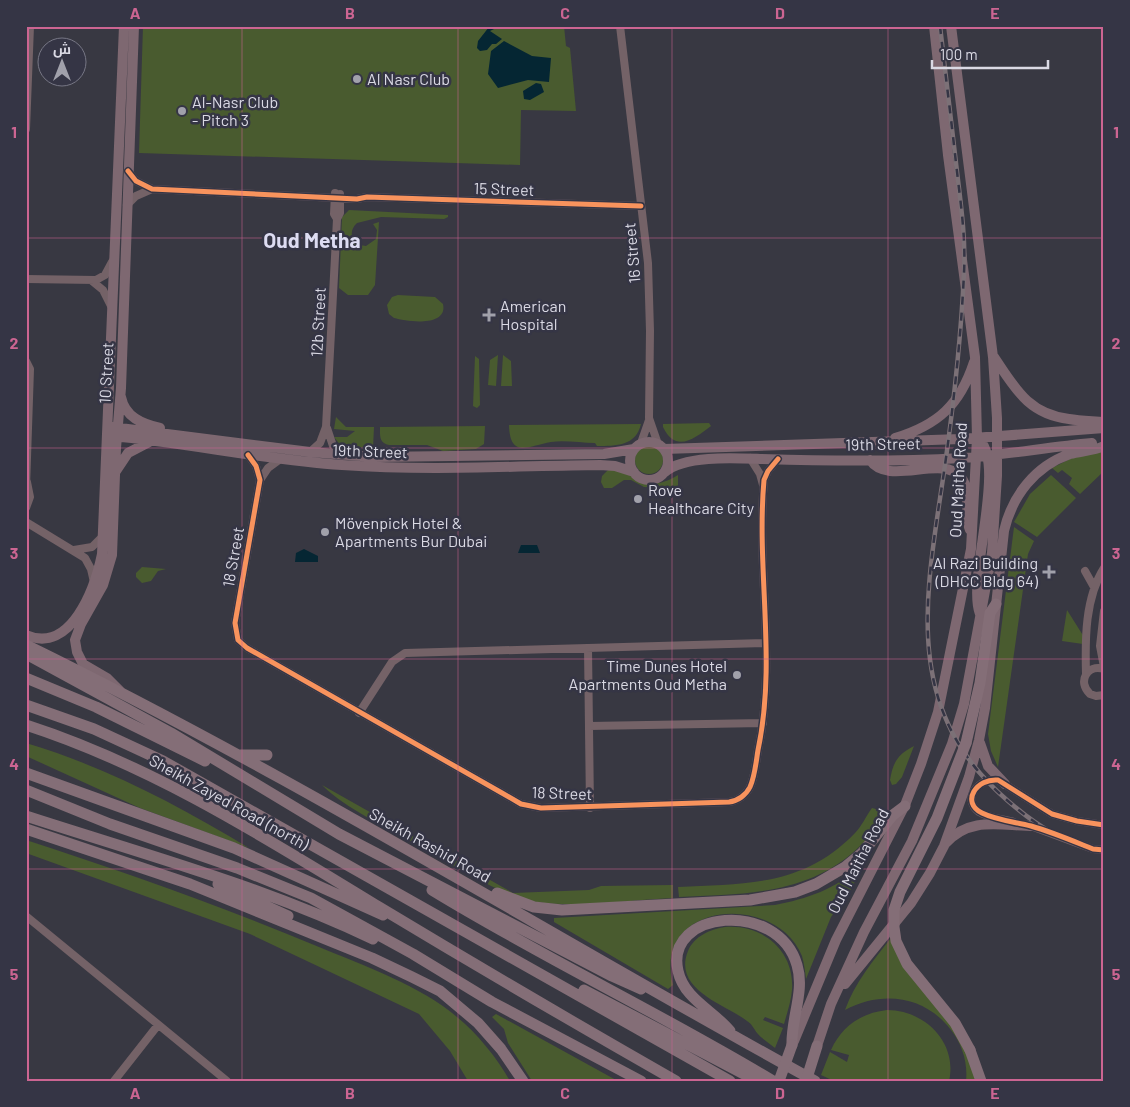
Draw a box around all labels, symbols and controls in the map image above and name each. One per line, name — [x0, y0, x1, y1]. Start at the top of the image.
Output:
text: A — [130, 3, 141, 22]
text: B — [345, 3, 355, 22]
text: C — [560, 3, 570, 22]
text: D — [775, 3, 785, 22]
text: E — [990, 3, 1000, 22]
north arrow — [38, 38, 88, 88]
scale bar — [932, 38, 1049, 70]
text: ش — [53, 40, 71, 58]
text: 100 m — [940, 45, 978, 63]
place label: Al Nasr Club — [367, 69, 450, 88]
marker: Al Nasr Club — [351, 73, 363, 85]
place label: Al-Nasr Club - Pitch 3 — [192, 92, 278, 129]
marker: Al-Nasr Club - Pitch 3 — [176, 105, 188, 117]
text: 1 — [11, 122, 17, 141]
text: 1 — [1113, 122, 1119, 141]
street label: 15 Street — [473, 178, 535, 199]
street label: 16 Street — [619, 222, 644, 284]
district label: Oud Metha — [263, 227, 361, 252]
street label: 12b Street — [306, 287, 329, 357]
place label: American Hospital — [500, 296, 566, 333]
marker: American Hospital — [482, 308, 496, 322]
text: 2 — [10, 333, 19, 352]
text: 2 — [1112, 333, 1121, 352]
street label: 10 Street — [94, 342, 117, 404]
street label: Oud Maitha Road — [945, 422, 970, 538]
street label: 19th Street — [845, 433, 921, 454]
street label: 19th Street — [332, 440, 408, 461]
place label: Rove Healthcare City — [648, 480, 755, 517]
marker: Rove Healthcare City — [632, 493, 644, 505]
place label: Mövenpick Hotel & Apartments Bur Dubai — [335, 513, 487, 550]
street label: 18 Street — [218, 525, 247, 589]
marker: Mövenpick Hotel & Apartments Bur Dubai — [319, 526, 331, 538]
text: 3 — [10, 543, 18, 562]
text: 3 — [1112, 543, 1120, 562]
place label: Al Razi Building (DHCC Bldg 64) — [933, 553, 1039, 590]
marker: Al Razi Building (DHCC Bldg 64) — [1042, 565, 1056, 579]
place label: Time Dunes Hotel Apartments Oud Metha — [568, 656, 727, 693]
marker: Time Dunes Hotel Apartments Oud Metha — [731, 669, 743, 681]
street label: Sheikh Zayed Road (north) — [146, 750, 313, 854]
text: 4 — [9, 754, 19, 773]
text: 4 — [1111, 754, 1121, 773]
street label: 18 Street — [531, 782, 593, 803]
street label: Sheikh Rashid Road — [366, 803, 494, 886]
street label: Oud Maitha Road — [823, 805, 892, 916]
text: 5 — [10, 964, 19, 983]
text: 5 — [1112, 964, 1121, 983]
text: A — [130, 1083, 141, 1102]
text: B — [345, 1083, 355, 1102]
text: C — [560, 1083, 570, 1102]
text: D — [775, 1083, 785, 1102]
text: E — [990, 1083, 1000, 1102]

